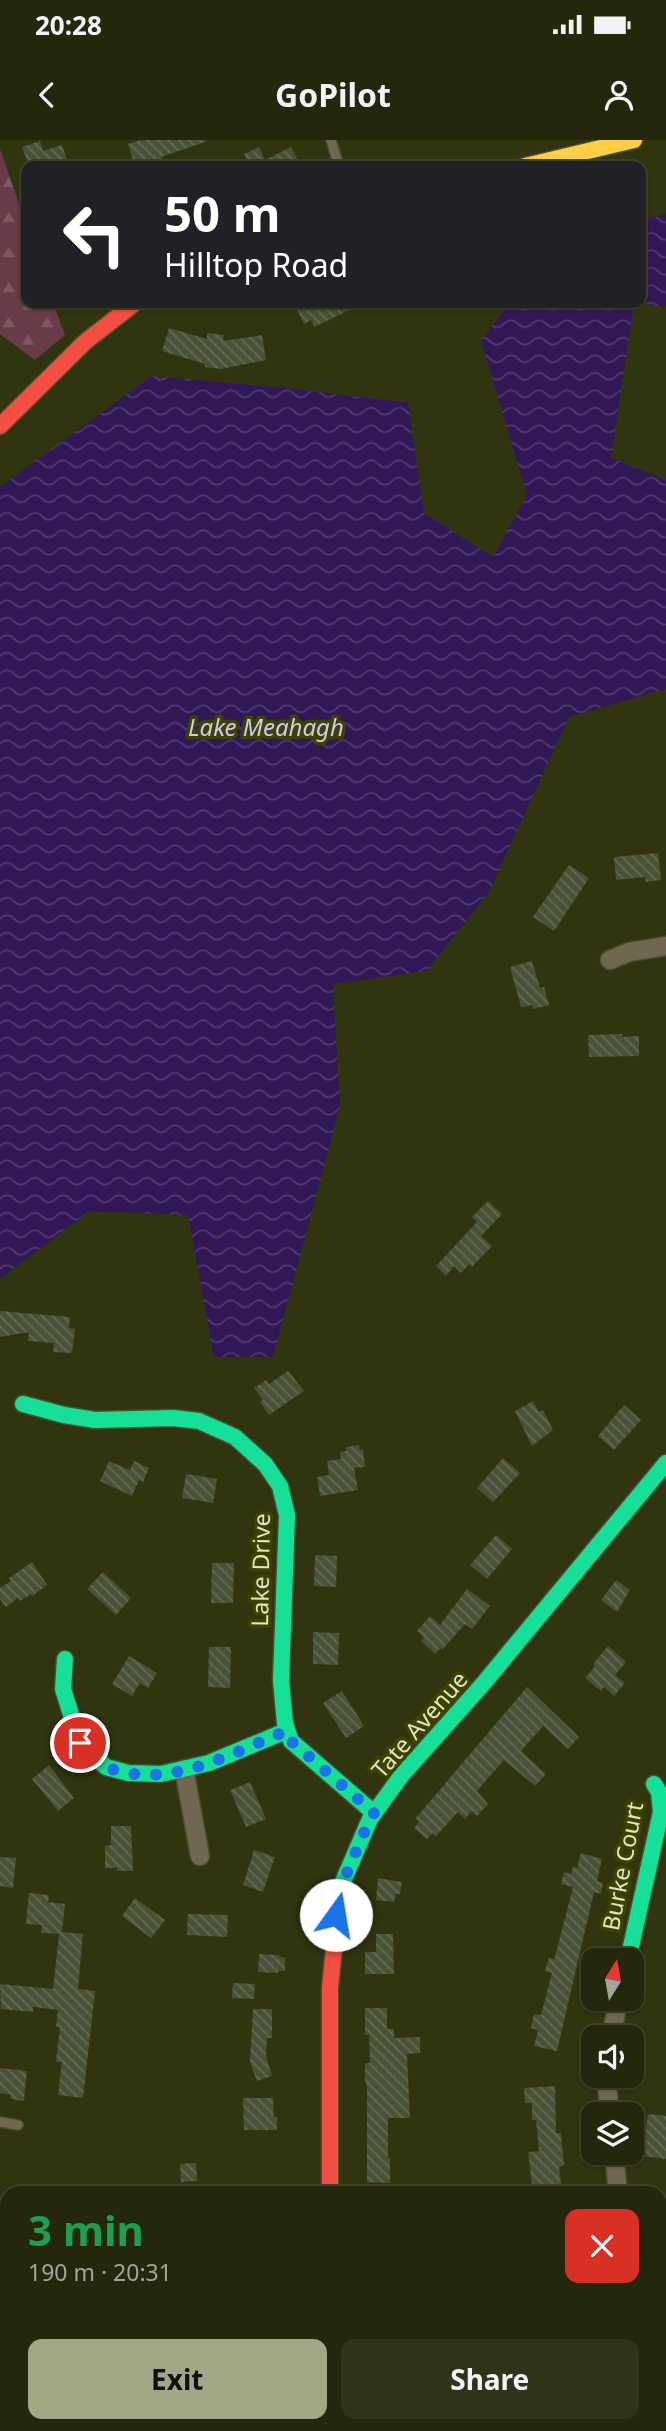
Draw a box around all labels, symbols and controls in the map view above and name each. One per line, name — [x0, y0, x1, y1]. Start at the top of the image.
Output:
text: 20:28 — [35, 7, 102, 43]
text: GoPilot — [275, 73, 391, 116]
icon: back — [28, 76, 66, 114]
icon: person — [600, 76, 638, 114]
text: 50 m — [164, 180, 281, 246]
icon: left — [49, 189, 140, 280]
text: Hilltop Road — [164, 243, 348, 286]
water label: Lake Meahagh — [188, 710, 344, 743]
street label: Lake Drive — [243, 1513, 277, 1627]
street label: Tate Avenue — [364, 1664, 474, 1784]
pin — [50, 1713, 110, 1773]
icon: arrive — [61, 1724, 99, 1762]
street label: Burke Court — [594, 1799, 650, 1933]
position arrow — [299, 1878, 373, 1952]
north arrow — [581, 1948, 644, 2011]
map controls — [581, 1948, 644, 2165]
button: sound — [581, 2025, 644, 2088]
button: layers — [581, 2102, 644, 2165]
text: 3 min — [28, 2201, 144, 2258]
button: close — [565, 2209, 639, 2283]
text: 190 m · 20:31 — [28, 2256, 172, 2288]
button: Exit — [28, 2339, 327, 2419]
button: Share — [341, 2339, 639, 2419]

